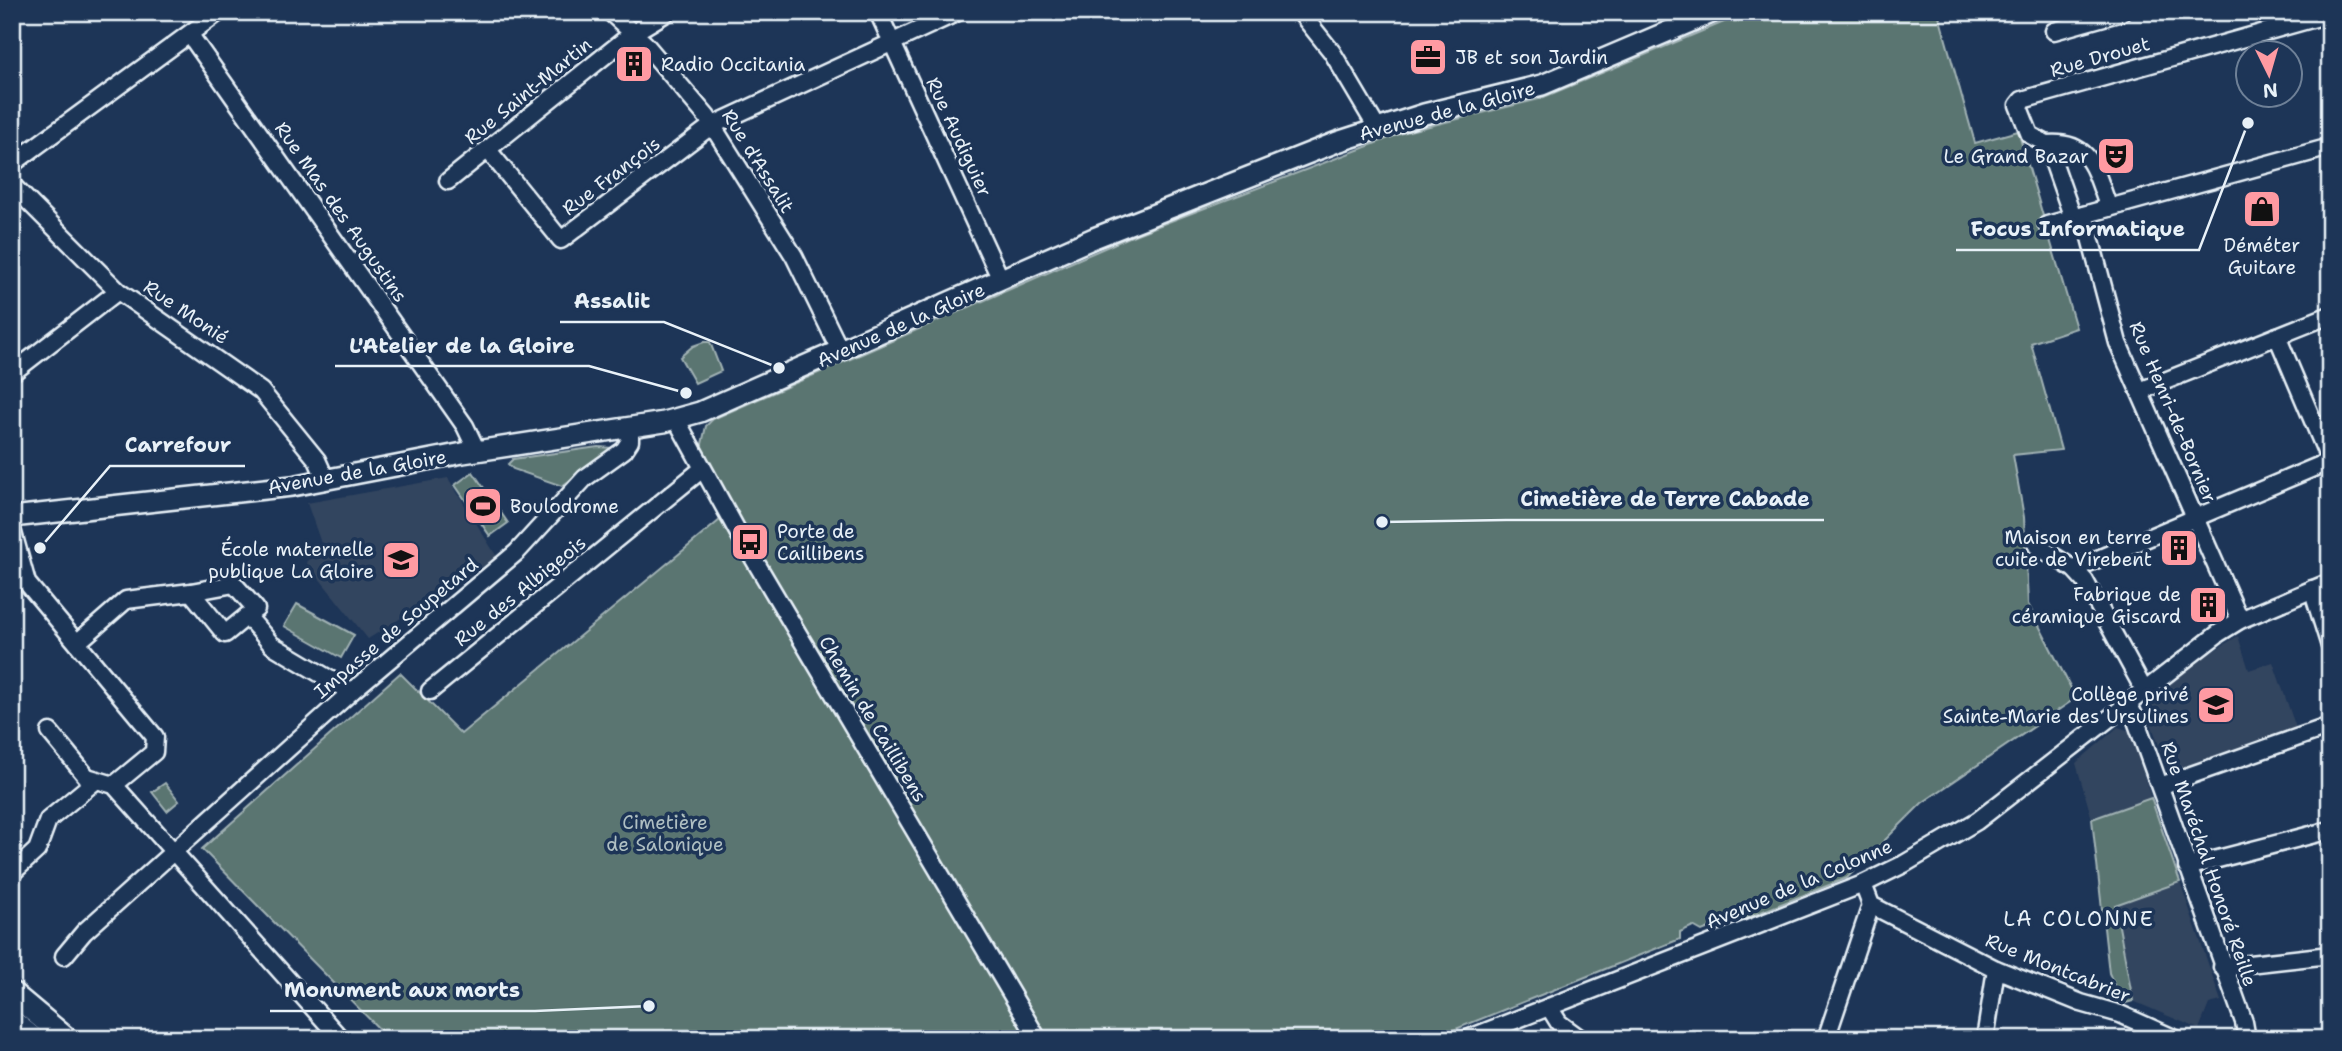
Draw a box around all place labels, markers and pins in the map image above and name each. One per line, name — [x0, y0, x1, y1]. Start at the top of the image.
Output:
office icon: JB et son Jardin — [1407, 36, 1449, 78]
building icon: Radio Occitania — [613, 43, 655, 85]
place label: JB et son Jardin — [1455, 45, 1608, 70]
place label: Radio Occitania — [661, 52, 806, 77]
theatre icon: Le Grand Bazar — [2095, 135, 2137, 177]
place label: Le Grand Bazar — [1944, 144, 2089, 169]
shop icon: Déméter Guitare — [2241, 188, 2283, 230]
callout: Focus Informatique — [1956, 208, 2199, 250]
place label: Déméter Guitare — [2224, 233, 2300, 280]
callout: Assalit — [560, 280, 664, 322]
callout: L'Atelier de la Gloire — [335, 324, 589, 366]
callout: Carrefour — [110, 424, 245, 466]
callout: Cimetière de Terre Cabade — [1506, 478, 1824, 520]
sports icon: Boulodrome — [462, 485, 504, 527]
place label: Boulodrome — [510, 494, 619, 519]
place label: Porte de Caillibens — [777, 519, 865, 566]
bus stop icon: Porte de Caillibens — [729, 521, 771, 563]
place label: Maison en terre cuite de Virebent — [1995, 525, 2152, 572]
building icon: Maison en terre cuite de Virebent — [2158, 527, 2200, 569]
place label: École maternelle publique La Gloire — [208, 536, 374, 584]
school or university icon: École maternelle publique La Gloire — [380, 539, 422, 581]
place label: Fabrique de céramique Giscard — [2012, 582, 2181, 629]
building icon: Fabrique de céramique Giscard — [2187, 584, 2229, 626]
place label: Collège privé Sainte-Marie des Ursulines — [1943, 682, 2189, 729]
school or university icon: Collège privé Sainte-Marie des Ursulines — [2195, 684, 2237, 726]
callout: Monument aux morts — [270, 969, 535, 1011]

